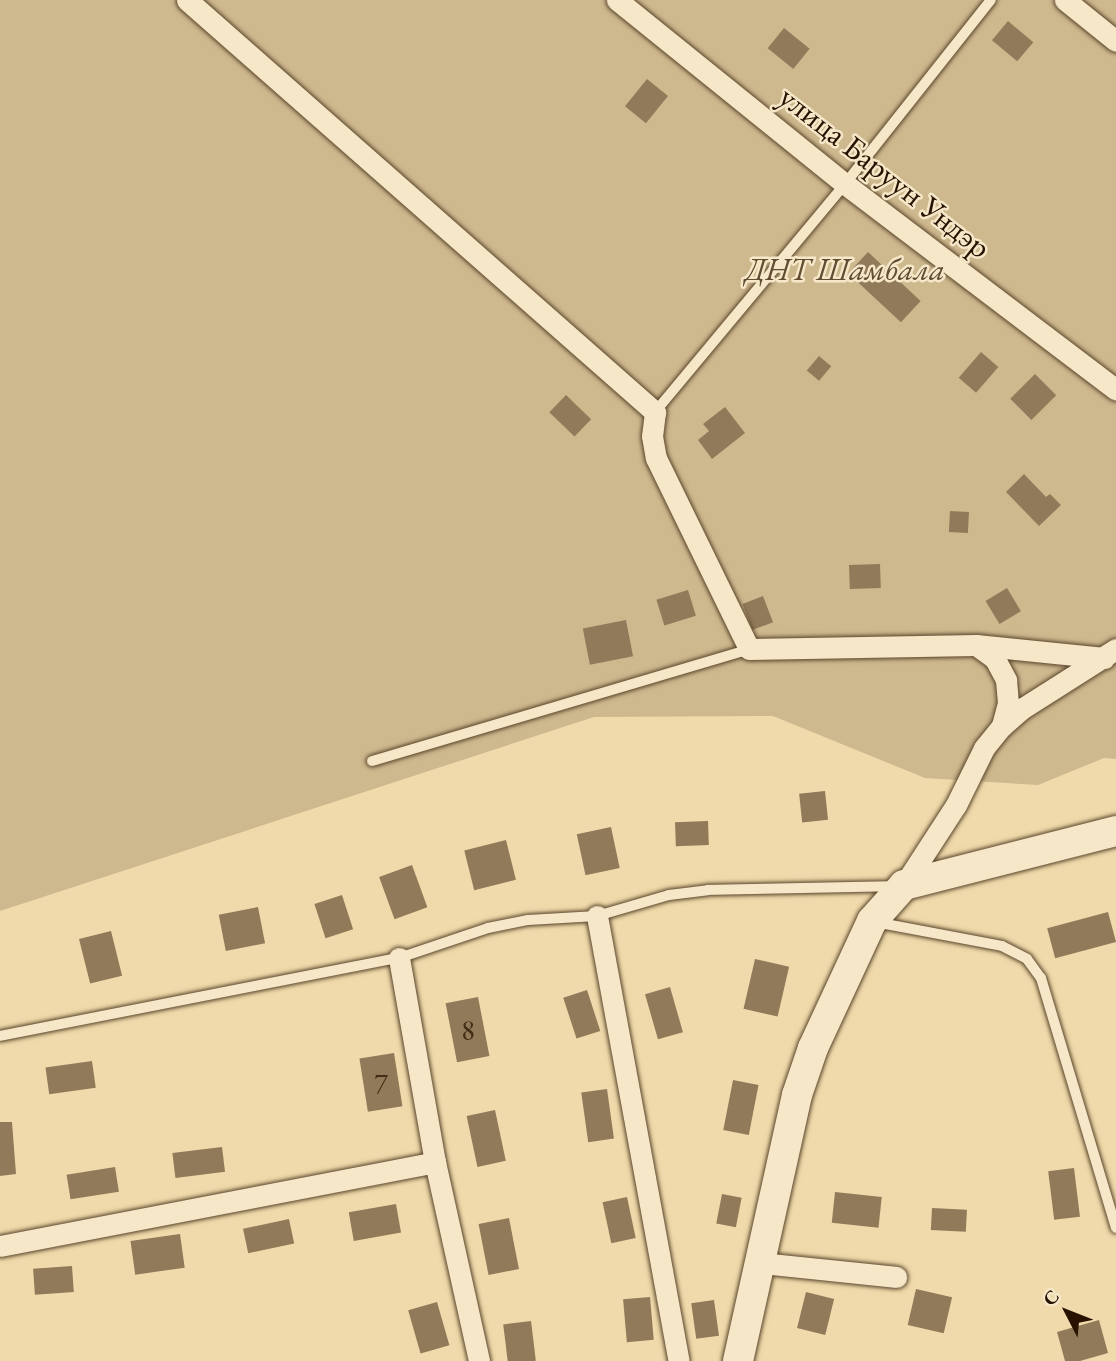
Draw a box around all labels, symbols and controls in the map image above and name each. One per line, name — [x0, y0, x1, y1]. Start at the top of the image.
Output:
street label: улица Баруун Ундэр — [772, 77, 998, 267]
park label: ДНТ Шамбала — [745, 250, 945, 288]
house number: 8 — [461, 1013, 475, 1047]
house number: 7 — [374, 1066, 388, 1100]
north arrow — [1032, 1277, 1102, 1347]
text: С — [1037, 1284, 1065, 1311]

